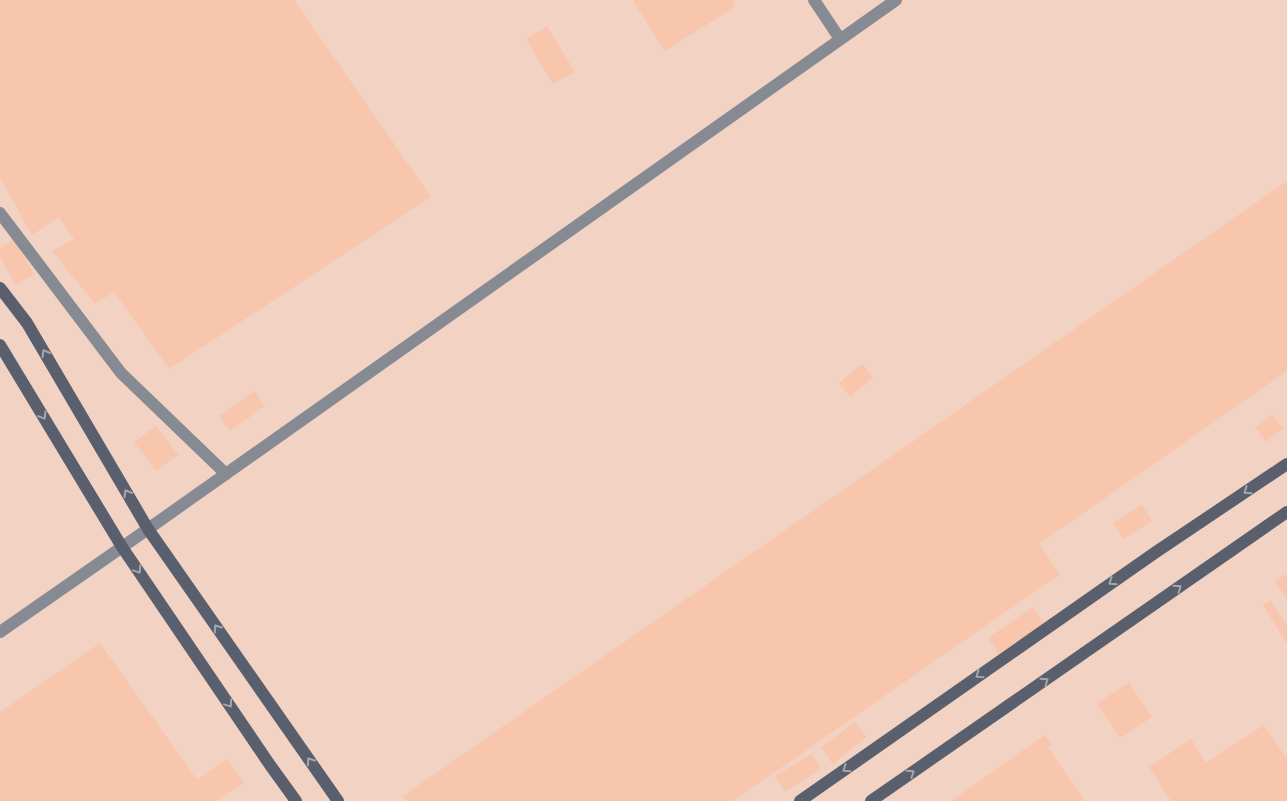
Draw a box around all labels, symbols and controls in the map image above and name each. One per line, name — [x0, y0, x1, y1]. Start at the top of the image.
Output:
one-way arrow — [41, 349, 51, 358]
one-way arrow — [37, 411, 47, 420]
one-way arrow — [1243, 485, 1252, 494]
one-way arrow — [123, 489, 133, 498]
one-way arrow — [132, 564, 141, 573]
one-way arrow — [1108, 576, 1118, 585]
one-way arrow — [1172, 585, 1182, 594]
one-way arrow — [214, 624, 223, 634]
one-way arrow — [975, 669, 985, 678]
one-way arrow — [1039, 678, 1048, 687]
one-way arrow — [223, 698, 232, 708]
one-way arrow — [307, 757, 316, 767]
one-way arrow — [842, 763, 852, 772]
one-way arrow — [905, 770, 915, 779]

